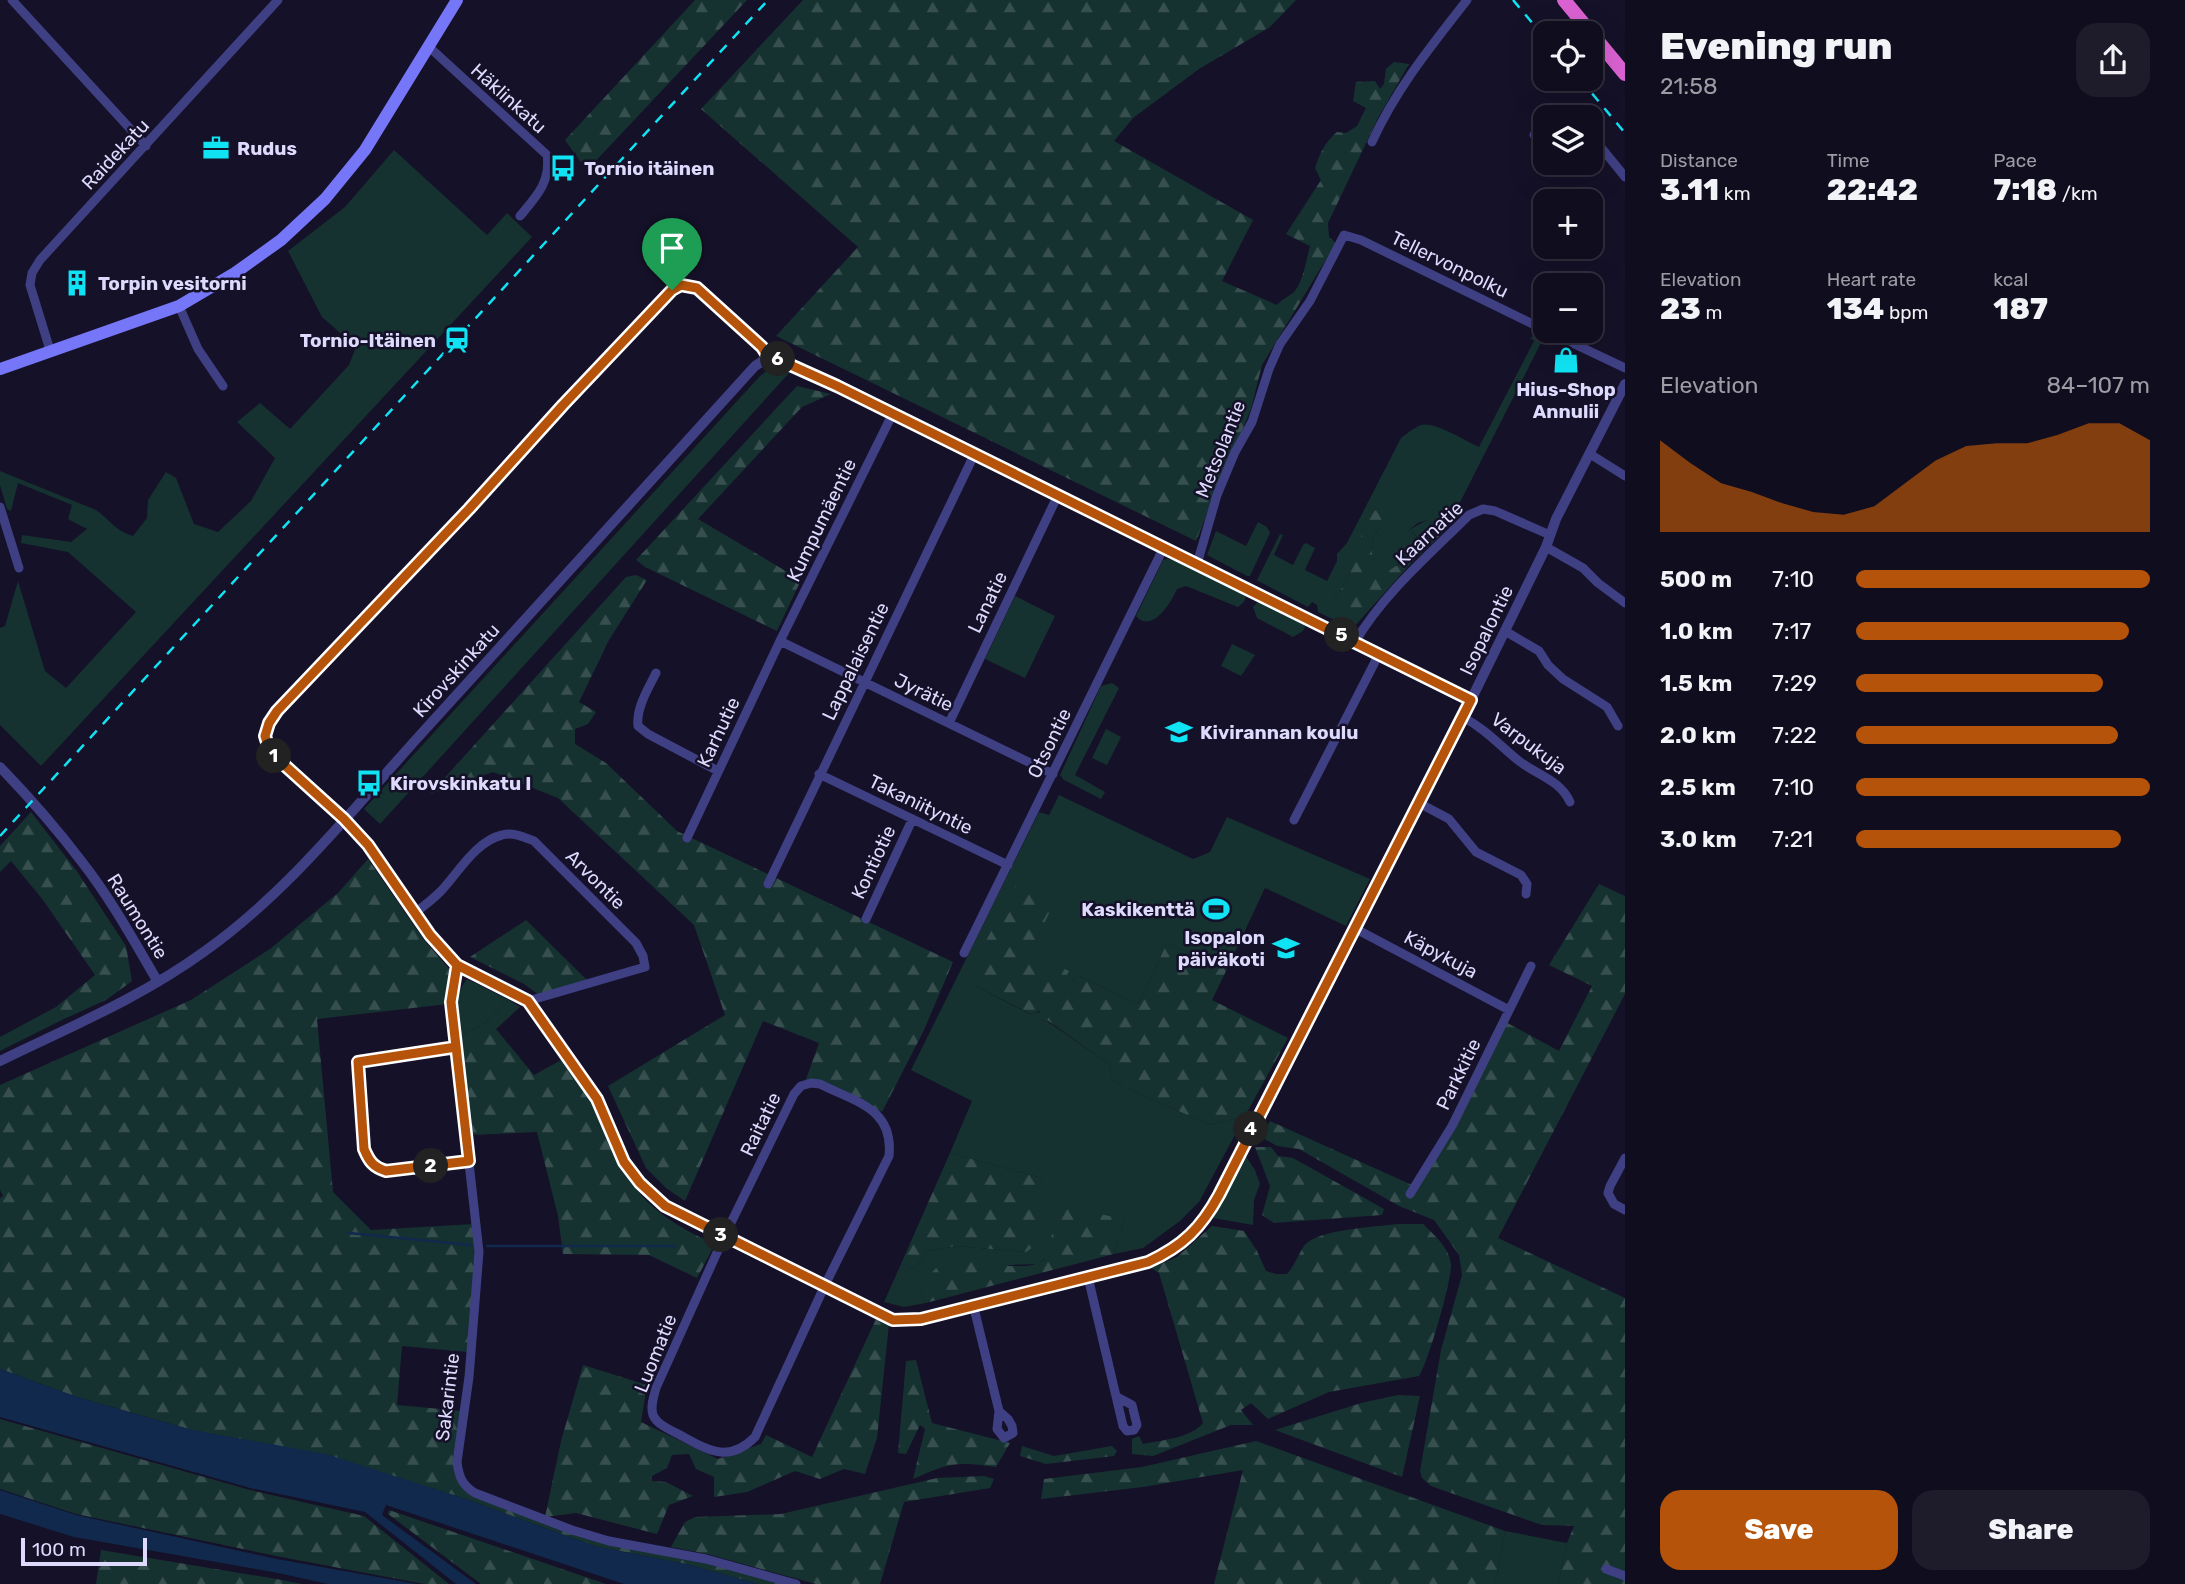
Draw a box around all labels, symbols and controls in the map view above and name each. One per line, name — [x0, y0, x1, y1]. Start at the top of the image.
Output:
map controls — [1533, 21, 1603, 343]
button: locate — [1533, 21, 1603, 91]
text: Evening run — [1660, 23, 1893, 69]
button: share — [2076, 23, 2150, 97]
street label: Häklinkatu — [466, 59, 551, 138]
text: 21:58 — [1660, 72, 1718, 100]
button: layers — [1533, 105, 1603, 175]
street label: Raidekatu — [77, 114, 154, 194]
office icon: Rudus — [201, 133, 231, 163]
place label: Rudus — [237, 137, 297, 160]
text: Distance — [1660, 149, 1738, 172]
text: Time — [1827, 149, 1870, 172]
text: Pace — [1993, 149, 2037, 172]
bus stop icon: Tornio itäinen — [548, 153, 578, 183]
place label: Tornio itäinen — [584, 157, 715, 180]
text: 3.11 — [1660, 172, 1719, 208]
text: 22:42 — [1827, 172, 1918, 208]
text: 7:18 — [1993, 172, 2057, 208]
text: km — [1719, 182, 1751, 205]
text: /km — [2057, 182, 2098, 205]
button: + — [1533, 189, 1603, 259]
pin — [642, 218, 702, 290]
street label: Tellervonpolku — [1387, 226, 1512, 303]
icon: arrive — [653, 229, 691, 267]
building icon: Torpin vesitorni — [62, 268, 92, 298]
text: Elevation — [1660, 268, 1741, 291]
text: Heart rate — [1827, 268, 1916, 291]
text: kcal — [1993, 268, 2028, 291]
place label: Torpin vesitorni — [98, 272, 247, 295]
button: − — [1533, 273, 1603, 343]
text: 23 — [1660, 291, 1701, 327]
text: 134 — [1827, 291, 1884, 327]
text: 187 — [1993, 291, 2048, 327]
text: m — [1701, 301, 1722, 324]
text: bpm — [1884, 301, 1928, 324]
station icon: Tornio-Itäinen — [442, 325, 472, 355]
place label: Tornio-Itäinen — [300, 329, 436, 352]
pin: 6 — [760, 342, 796, 376]
shop icon: Hius-Shop Annulii — [1551, 345, 1581, 375]
text: 6 — [771, 347, 784, 370]
text: Elevation — [1660, 371, 1759, 399]
text: 84–107 m — [2046, 371, 2150, 399]
place label: Hius-Shop Annulii — [1516, 378, 1616, 423]
street label: Metsolantie — [1191, 397, 1250, 501]
street label: Kumpumäentie — [782, 455, 861, 586]
street label: Kaarnatie — [1391, 496, 1468, 570]
text: 500 m — [1660, 565, 1732, 593]
text: 7:10 — [1772, 565, 1814, 593]
street label: Lanatie — [963, 568, 1012, 637]
street label: Isopalontie — [1455, 582, 1518, 679]
street label: Lappalaisentie — [817, 598, 894, 724]
text: 1.0 km — [1660, 617, 1733, 645]
text: 7:17 — [1772, 617, 1811, 645]
pin: 5 — [1324, 618, 1360, 652]
street label: Kirovskinkatu — [408, 619, 505, 722]
text: 5 — [1335, 623, 1348, 646]
street label: Jyrätie — [891, 668, 957, 717]
text: 1.5 km — [1660, 669, 1732, 697]
text: 7:29 — [1772, 669, 1817, 697]
street label: Karhutie — [692, 694, 745, 771]
street label: Otsontie — [1023, 705, 1076, 782]
street label: Varpukuja — [1486, 708, 1571, 779]
school or university icon: Kivirannan koulu — [1164, 717, 1194, 747]
place label: Kivirannan koulu — [1200, 721, 1358, 744]
text: 2.0 km — [1660, 721, 1736, 749]
text: 7:22 — [1772, 721, 1817, 749]
pin: 1 — [256, 738, 292, 774]
text: 1 — [269, 744, 278, 767]
bus stop icon: Kirovskinkatu I — [354, 768, 384, 798]
street label: Takaniityntie — [865, 769, 976, 839]
place label: Kirovskinkatu I — [390, 772, 531, 795]
text: 2.5 km — [1660, 773, 1736, 801]
text: 7:10 — [1772, 773, 1814, 801]
street label: Kontiotie — [846, 822, 900, 903]
text: 3.0 km — [1660, 825, 1737, 853]
text: 7:21 — [1772, 825, 1813, 853]
street label: Arvontie — [561, 845, 630, 914]
street label: Raumontie — [102, 869, 173, 963]
sports icon: Kaskikenttä — [1201, 894, 1231, 924]
place label: Kaskikenttä — [1081, 898, 1195, 921]
place label: Isopalon päiväkoti — [1178, 926, 1265, 971]
street label: Käpykuja — [1400, 926, 1481, 983]
school or university icon: Isopalon päiväkoti — [1271, 933, 1301, 963]
street label: Parkkitie — [1431, 1035, 1486, 1114]
street label: Raitatie — [735, 1089, 786, 1160]
pin: 4 — [1234, 1112, 1268, 1146]
text: 4 — [1244, 1117, 1257, 1140]
pin: 2 — [414, 1148, 448, 1184]
text: 2 — [424, 1154, 437, 1177]
pin: 3 — [704, 1218, 738, 1252]
text: 3 — [714, 1223, 727, 1246]
street label: Luomatie — [629, 1311, 682, 1396]
street label: Sakarintie — [431, 1352, 464, 1442]
button: Save — [1660, 1490, 1898, 1570]
button: Share — [1912, 1490, 2150, 1570]
scale bar — [21, 1535, 147, 1567]
text: 100 m — [32, 1538, 86, 1561]

